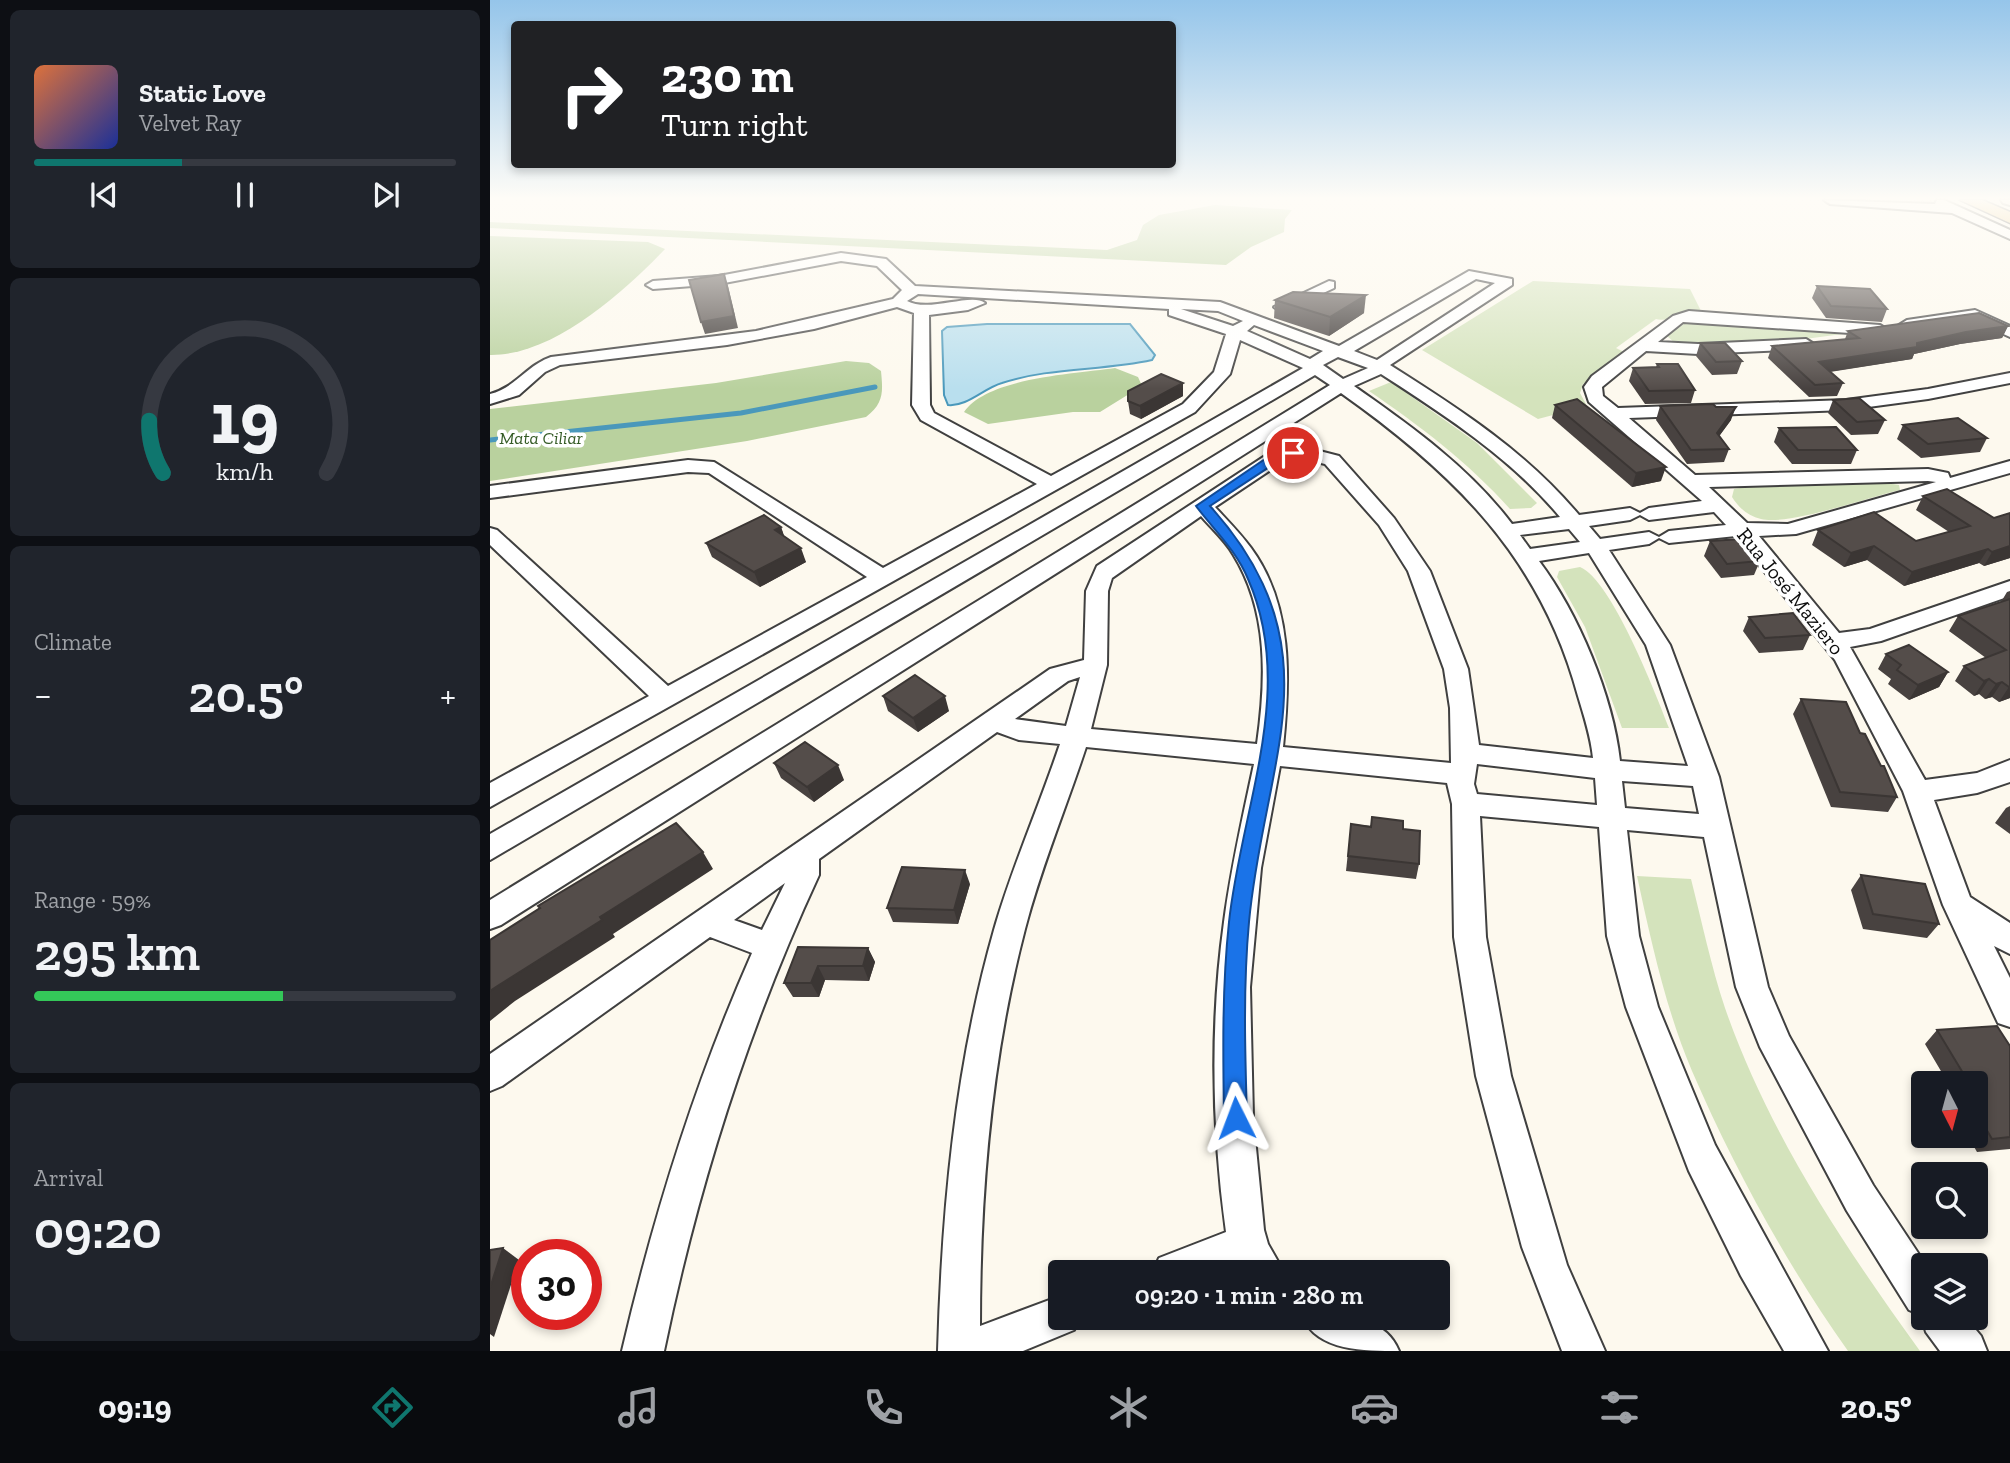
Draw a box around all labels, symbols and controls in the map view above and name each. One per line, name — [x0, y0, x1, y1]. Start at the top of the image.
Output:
text: 230 m — [661, 46, 794, 105]
icon: right — [546, 49, 637, 140]
text: Static Love — [139, 77, 266, 109]
text: Turn right — [661, 106, 808, 144]
text: Velvet Ray — [139, 109, 241, 137]
icon: previous — [85, 176, 123, 214]
icon: pause — [226, 176, 264, 214]
icon: next — [367, 176, 405, 214]
text: 19 — [211, 375, 279, 463]
pin — [1263, 423, 1323, 483]
park label: Mata Ciliar — [499, 427, 584, 449]
icon: arrive — [1274, 434, 1312, 472]
text: km/h — [216, 456, 274, 486]
street label: Rua José Maziero — [1732, 522, 1850, 660]
text: Climate — [34, 628, 112, 656]
text: 20.5° — [188, 663, 304, 725]
text: − — [34, 672, 52, 718]
text: + — [440, 672, 456, 718]
text: Range · 59% — [34, 886, 151, 914]
text: 295 km — [34, 921, 200, 983]
north arrow — [1911, 1071, 1988, 1148]
map controls — [1911, 1071, 1988, 1330]
position arrow — [1199, 1081, 1273, 1155]
button: search — [1911, 1162, 1988, 1239]
text: Arrival — [34, 1164, 103, 1192]
text: 09:20 — [34, 1199, 162, 1261]
speed limit sign: 30 — [511, 1239, 602, 1330]
button: layers — [1911, 1253, 1988, 1330]
text: 09:20 · 1 min · 280 m — [1135, 1279, 1363, 1311]
icon: directions — [368, 1383, 417, 1432]
icon: music — [614, 1383, 663, 1432]
icon: phone — [859, 1383, 908, 1432]
icon: climate — [1104, 1383, 1153, 1432]
icon: car — [1350, 1383, 1399, 1432]
icon: filters — [1595, 1383, 1644, 1432]
text: 09:19 — [98, 1388, 172, 1426]
text: 20.5° — [1840, 1388, 1912, 1426]

